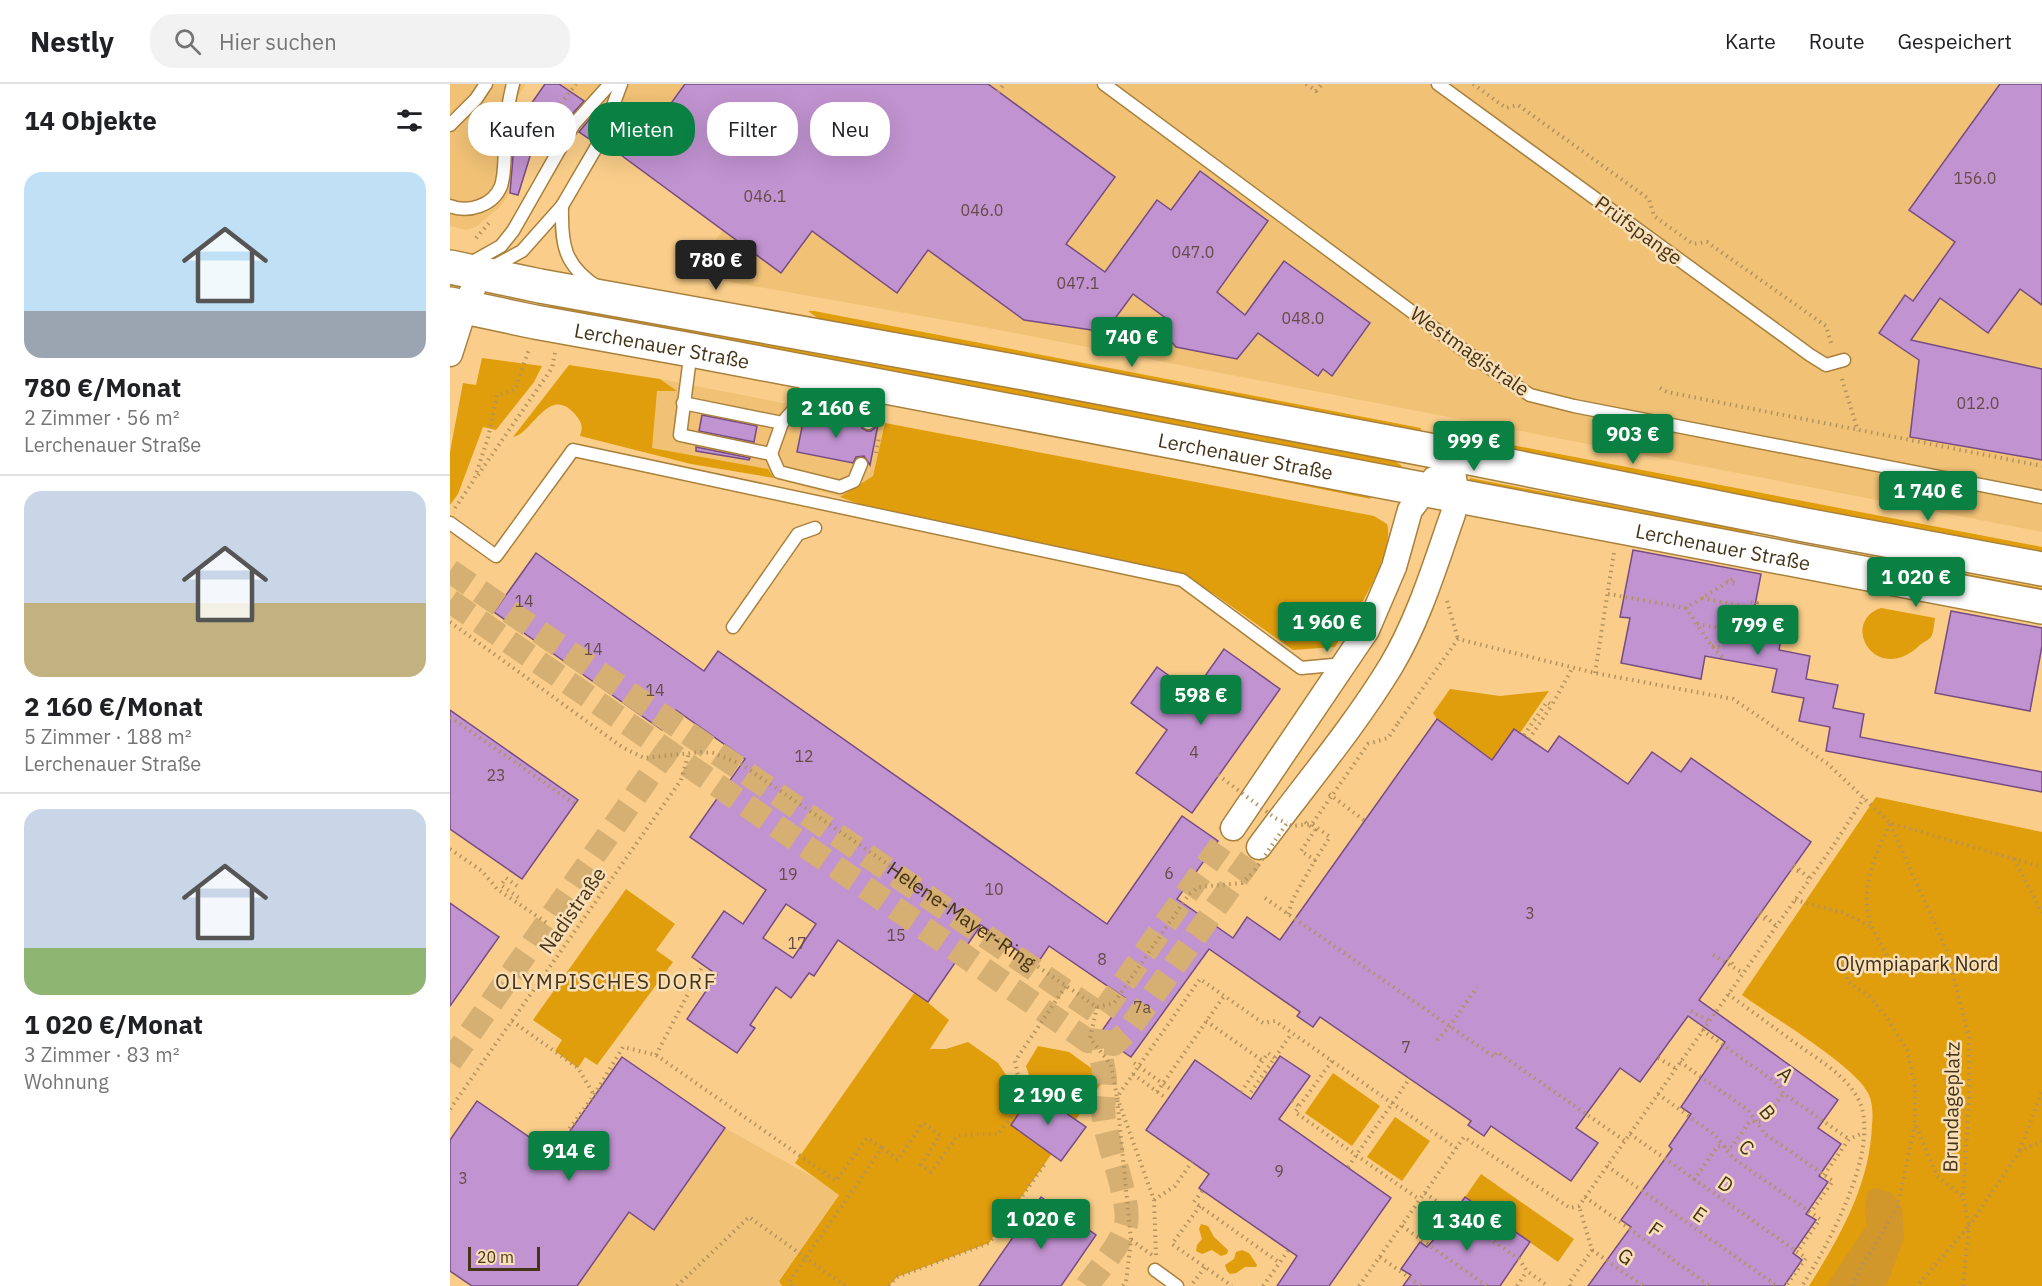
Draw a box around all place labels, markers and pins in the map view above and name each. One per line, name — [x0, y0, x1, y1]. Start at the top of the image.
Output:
pin: 780 € — [674, 240, 758, 291]
pin: 740 € — [1090, 317, 1174, 368]
pin: 2 160 € — [781, 388, 891, 439]
pin: 903 € — [1591, 414, 1675, 465]
pin: 999 € — [1432, 421, 1516, 472]
pin: 1 740 € — [1873, 471, 1983, 522]
pin: 1 020 € — [1861, 557, 1971, 608]
pin: 1 960 € — [1272, 602, 1382, 653]
pin: 799 € — [1716, 605, 1800, 656]
pin: 598 € — [1159, 675, 1243, 726]
pin: 2 190 € — [993, 1075, 1103, 1126]
pin: 914 € — [527, 1131, 611, 1182]
pin: 1 020 € — [986, 1199, 1096, 1250]
pin: 1 340 € — [1412, 1201, 1522, 1252]

